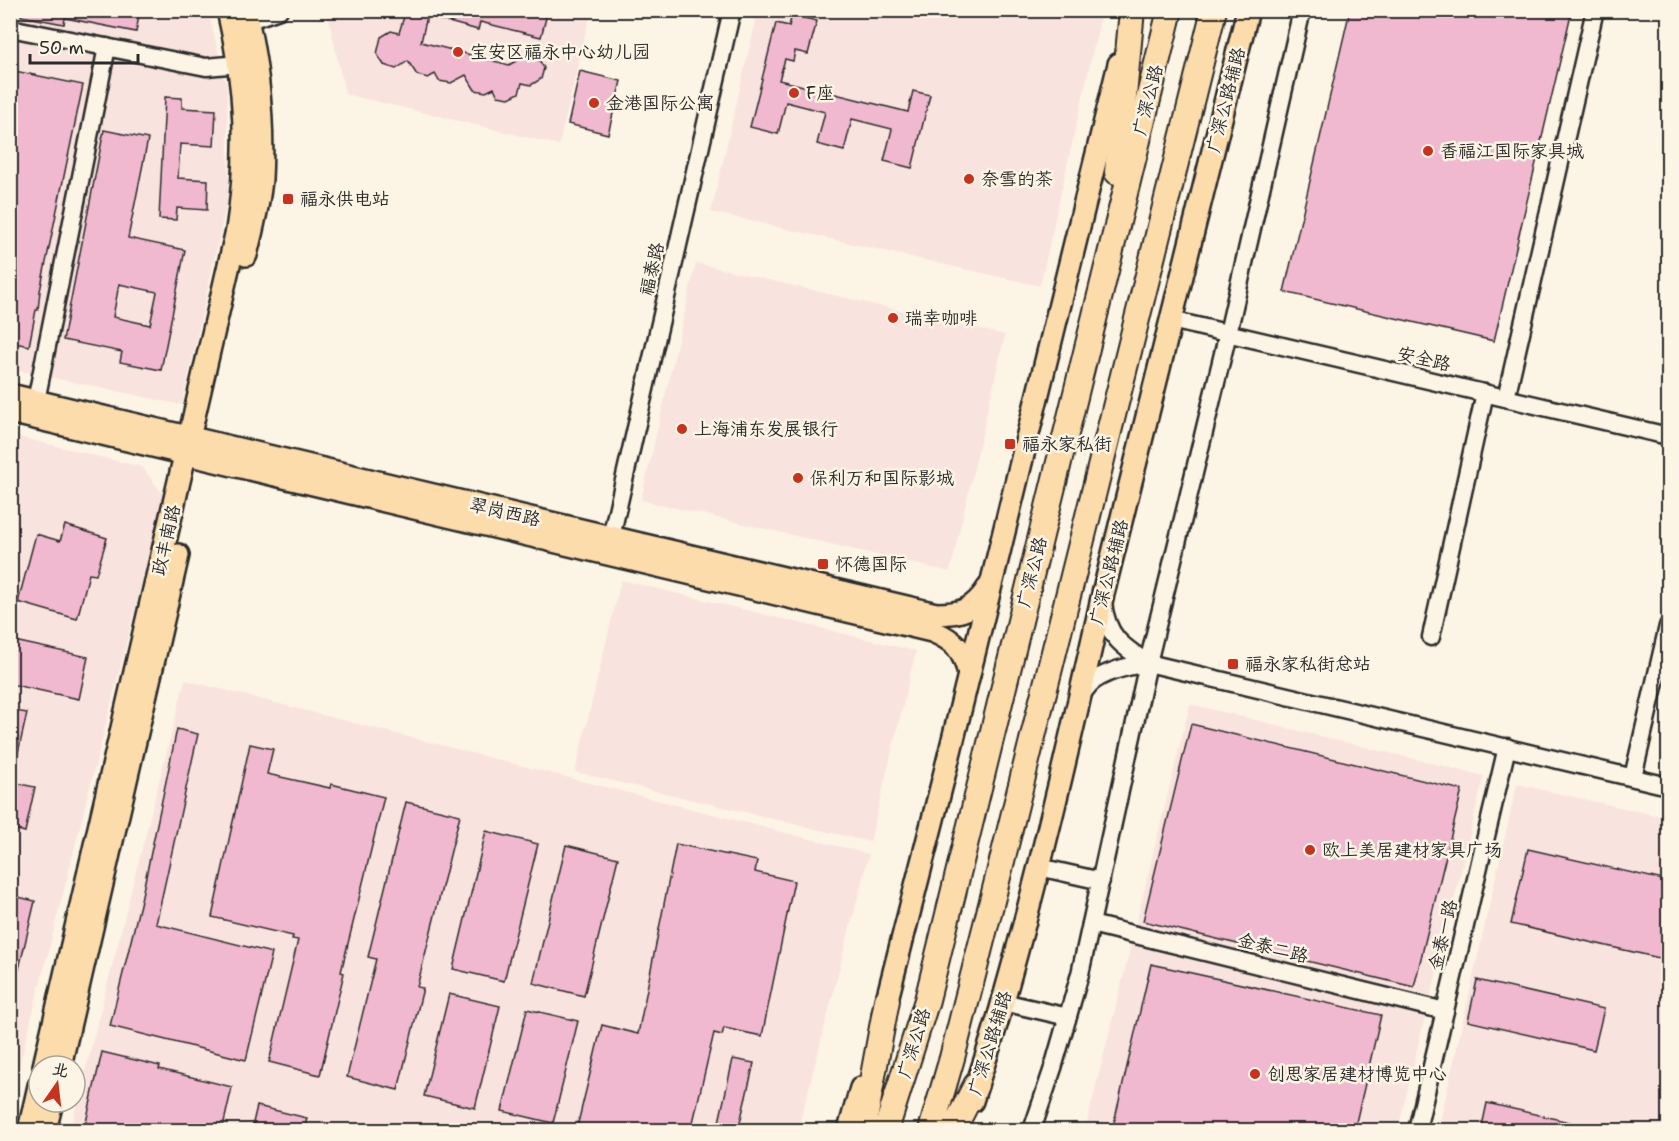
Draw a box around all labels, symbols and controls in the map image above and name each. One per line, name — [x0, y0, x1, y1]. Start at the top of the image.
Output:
scale bar — [30, 27, 138, 65]
text: 50 m — [39, 36, 84, 60]
place label: 宝安区福永中心幼儿园 — [470, 40, 650, 64]
marker: 宝安区福永中心幼儿园 — [451, 45, 465, 59]
street label: 广深公路辅路 — [1201, 45, 1251, 155]
street label: 广深公路 — [1128, 62, 1168, 138]
place label: F座 — [806, 81, 834, 105]
marker: F座 — [787, 86, 801, 100]
place label: 金港国际公寓 — [606, 91, 714, 115]
marker: 金港国际公寓 — [587, 96, 601, 110]
place label: 香福江国际家具城 — [1440, 139, 1584, 163]
marker: 香福江国际家具城 — [1421, 144, 1435, 158]
place label: 奈雪的茶 — [981, 167, 1053, 191]
marker: 奈雪的茶 — [962, 172, 976, 186]
place label: 福永供电站 — [300, 187, 390, 211]
marker: 福永供电站 — [281, 192, 295, 206]
street label: 福泰路 — [634, 240, 670, 298]
place label: 瑞幸咖啡 — [905, 306, 977, 330]
marker: 瑞幸咖啡 — [886, 311, 900, 325]
street label: 安全路 — [1395, 341, 1453, 377]
place label: 上海浦东发展银行 — [694, 417, 838, 441]
marker: 上海浦东发展银行 — [675, 422, 689, 436]
place label: 福永家私街 — [1022, 432, 1112, 456]
marker: 福永家私街 — [1003, 437, 1017, 451]
place label: 保利万和国际影城 — [810, 466, 954, 490]
marker: 保利万和国际影城 — [791, 471, 805, 485]
street label: 翠岗西路 — [467, 492, 543, 532]
street label: 政丰南路 — [146, 502, 186, 578]
street label: 广深公路辅路 — [1084, 517, 1134, 627]
street label: 广深公路 — [1012, 534, 1052, 610]
place label: 怀德国际 — [835, 552, 907, 576]
marker: 怀德国际 — [816, 557, 830, 571]
place label: 福永家私街总站 — [1245, 652, 1371, 676]
marker: 福永家私街总站 — [1226, 657, 1240, 671]
place label: 欧上美居建材家具广场 — [1322, 838, 1502, 862]
marker: 欧上美居建材家具广场 — [1303, 843, 1317, 857]
street label: 金泰一路 — [1423, 897, 1463, 973]
street label: 金泰二路 — [1235, 928, 1311, 968]
street label: 广深公路辅路 — [963, 988, 1017, 1098]
street label: 广深公路 — [892, 1005, 936, 1081]
north arrow — [27, 1054, 87, 1114]
text: 北 — [50, 1058, 71, 1082]
place label: 创思家居建材博览中心 — [1267, 1062, 1447, 1086]
marker: 创思家居建材博览中心 — [1248, 1067, 1262, 1081]

